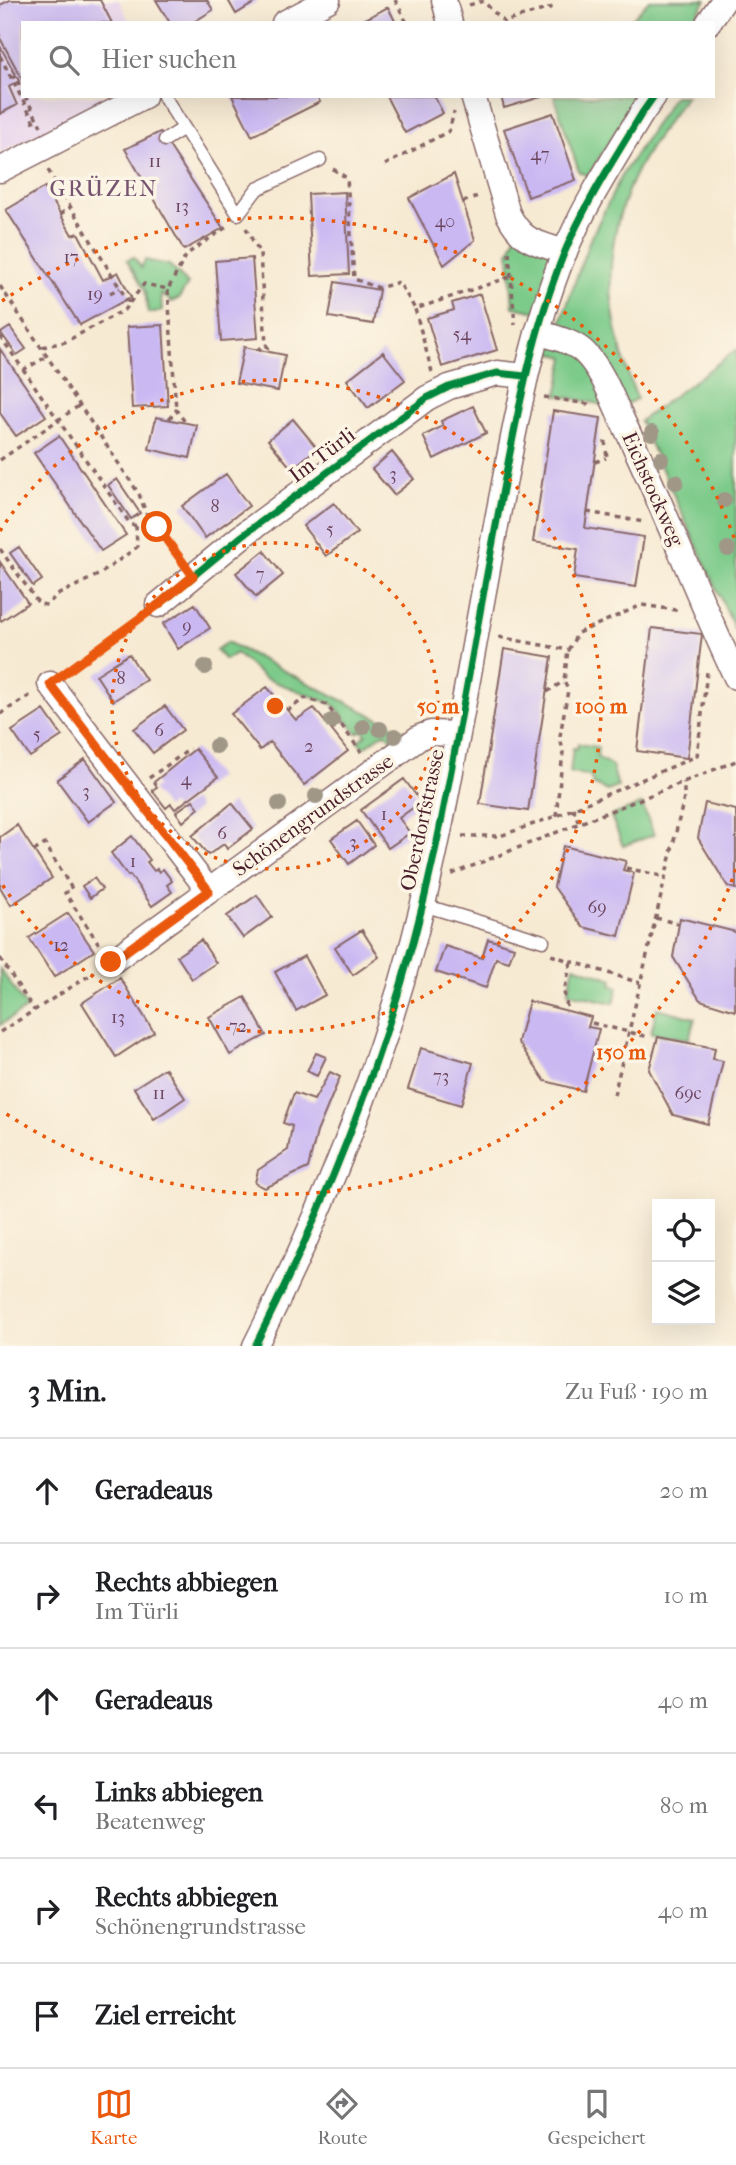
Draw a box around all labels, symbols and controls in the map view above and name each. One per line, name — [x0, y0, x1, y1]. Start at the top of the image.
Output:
search box — [21, 21, 715, 98]
icon: search — [45, 41, 83, 79]
text: Hier suchen — [101, 44, 237, 75]
house number: 47 — [531, 144, 550, 165]
house number: 11 — [149, 151, 161, 172]
district label: GRÜZEN — [49, 175, 159, 202]
house number: 13 — [175, 196, 189, 217]
house number: 40 — [435, 211, 455, 232]
house number: 17 — [63, 247, 79, 268]
house number: 19 — [87, 284, 103, 305]
house number: 54 — [453, 324, 472, 345]
street label: Im Türli — [284, 422, 360, 488]
street label: Eichstockweg — [617, 428, 689, 551]
house number: 3 — [389, 464, 397, 485]
house number: 8 — [210, 496, 220, 517]
route start — [141, 511, 172, 542]
house number: 5 — [326, 519, 334, 540]
house number: 7 — [256, 564, 265, 585]
house number: 9 — [182, 616, 192, 637]
house number: 8 — [116, 668, 126, 689]
centre of rings — [263, 694, 287, 718]
text: 50 m — [417, 694, 460, 718]
text: 100 m — [575, 694, 628, 718]
house number: 6 — [154, 720, 164, 741]
house number: 5 — [33, 724, 41, 745]
house number: 2 — [304, 736, 314, 757]
street label: Oberdorfstrasse — [395, 747, 449, 893]
street label: Schönengrundstrasse — [228, 749, 398, 881]
house number: 4 — [181, 769, 192, 790]
house number: 3 — [82, 781, 90, 802]
house number: 1 — [381, 804, 387, 825]
house number: 6 — [217, 823, 227, 844]
house number: 3 — [349, 832, 357, 853]
house number: 1 — [130, 851, 136, 872]
house number: 69 — [587, 897, 607, 918]
house number: 12 — [53, 935, 69, 956]
route end — [95, 946, 126, 977]
house number: 13 — [111, 1007, 125, 1028]
house number: 72 — [229, 1016, 247, 1037]
text: 150 m — [596, 1040, 647, 1064]
house number: 73 — [433, 1066, 449, 1087]
house number: 11 — [153, 1083, 165, 1104]
house number: 69c — [674, 1083, 702, 1104]
map controls — [652, 1199, 715, 1325]
button: locate — [652, 1199, 715, 1262]
button: layers — [652, 1262, 715, 1325]
text: 3 Min. — [28, 1374, 106, 1409]
text: Zu Fuß · 190 m — [565, 1378, 708, 1405]
icon: ahead — [28, 1472, 66, 1510]
text: Geradeaus — [95, 1475, 213, 1506]
text: 20 m — [659, 1477, 708, 1504]
text: Rechts abbiegen — [95, 1567, 278, 1598]
icon: right — [28, 1577, 66, 1615]
text: 10 m — [663, 1582, 708, 1609]
text: Im Türli — [95, 1598, 179, 1625]
icon: ahead — [28, 1682, 66, 1720]
text: Geradeaus — [95, 1685, 213, 1716]
text: 40 m — [658, 1687, 708, 1714]
text: Links abbiegen — [95, 1777, 263, 1808]
icon: left — [28, 1787, 66, 1825]
text: 80 m — [660, 1792, 708, 1819]
text: Beatenweg — [95, 1808, 205, 1835]
text: Rechts abbiegen — [95, 1882, 278, 1913]
icon: right — [28, 1892, 66, 1930]
text: 40 m — [658, 1897, 708, 1924]
text: Schönengrundstrasse — [95, 1913, 306, 1940]
icon: arrive — [28, 1997, 66, 2035]
text: Ziel erreicht — [95, 2000, 236, 2031]
tab: Karte — [90, 2085, 137, 2149]
tab: Route — [318, 2085, 367, 2149]
tab: Gespeichert — [548, 2085, 646, 2149]

